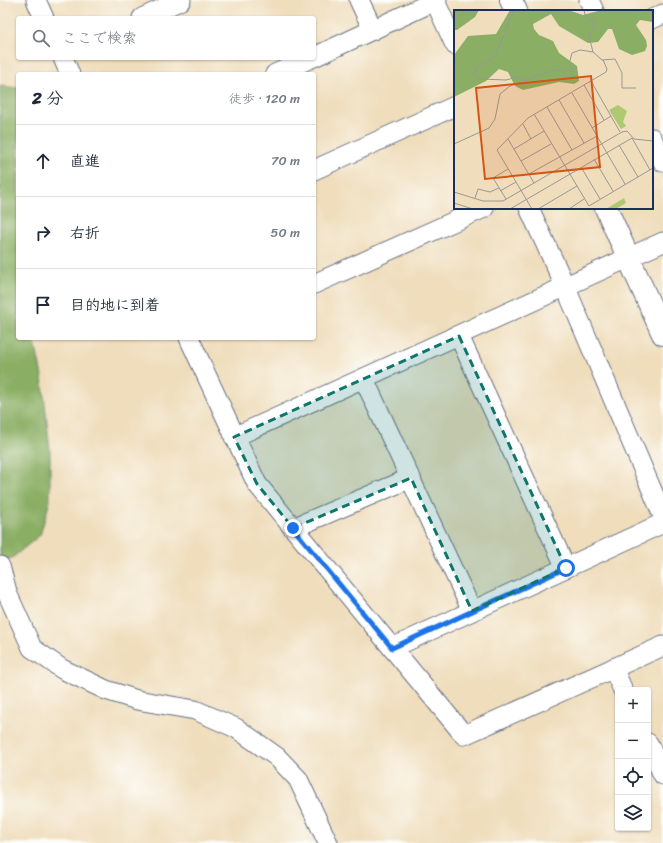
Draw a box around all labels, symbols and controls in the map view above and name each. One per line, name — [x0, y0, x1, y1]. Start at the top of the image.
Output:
inset map — [454, 10, 653, 209]
search box — [16, 16, 316, 60]
text: ここで検索 — [62, 25, 137, 51]
icon: search — [30, 27, 52, 49]
text: 2 分 — [32, 83, 63, 113]
text: 徒歩 · 120 m — [229, 87, 300, 110]
text: 直進 — [70, 148, 100, 174]
text: 70 m — [271, 149, 300, 172]
icon: ahead — [32, 150, 54, 172]
text: 右折 — [70, 220, 100, 246]
text: 50 m — [270, 221, 300, 244]
icon: right — [32, 222, 54, 244]
text: 目的地に到着 — [70, 292, 160, 318]
icon: arrive — [32, 294, 54, 316]
route end — [284, 519, 302, 537]
route start — [557, 559, 575, 577]
map controls — [615, 687, 651, 831]
button: + — [615, 687, 651, 723]
button: − — [615, 723, 651, 759]
button: locate — [615, 759, 651, 795]
button: layers — [615, 795, 651, 831]

